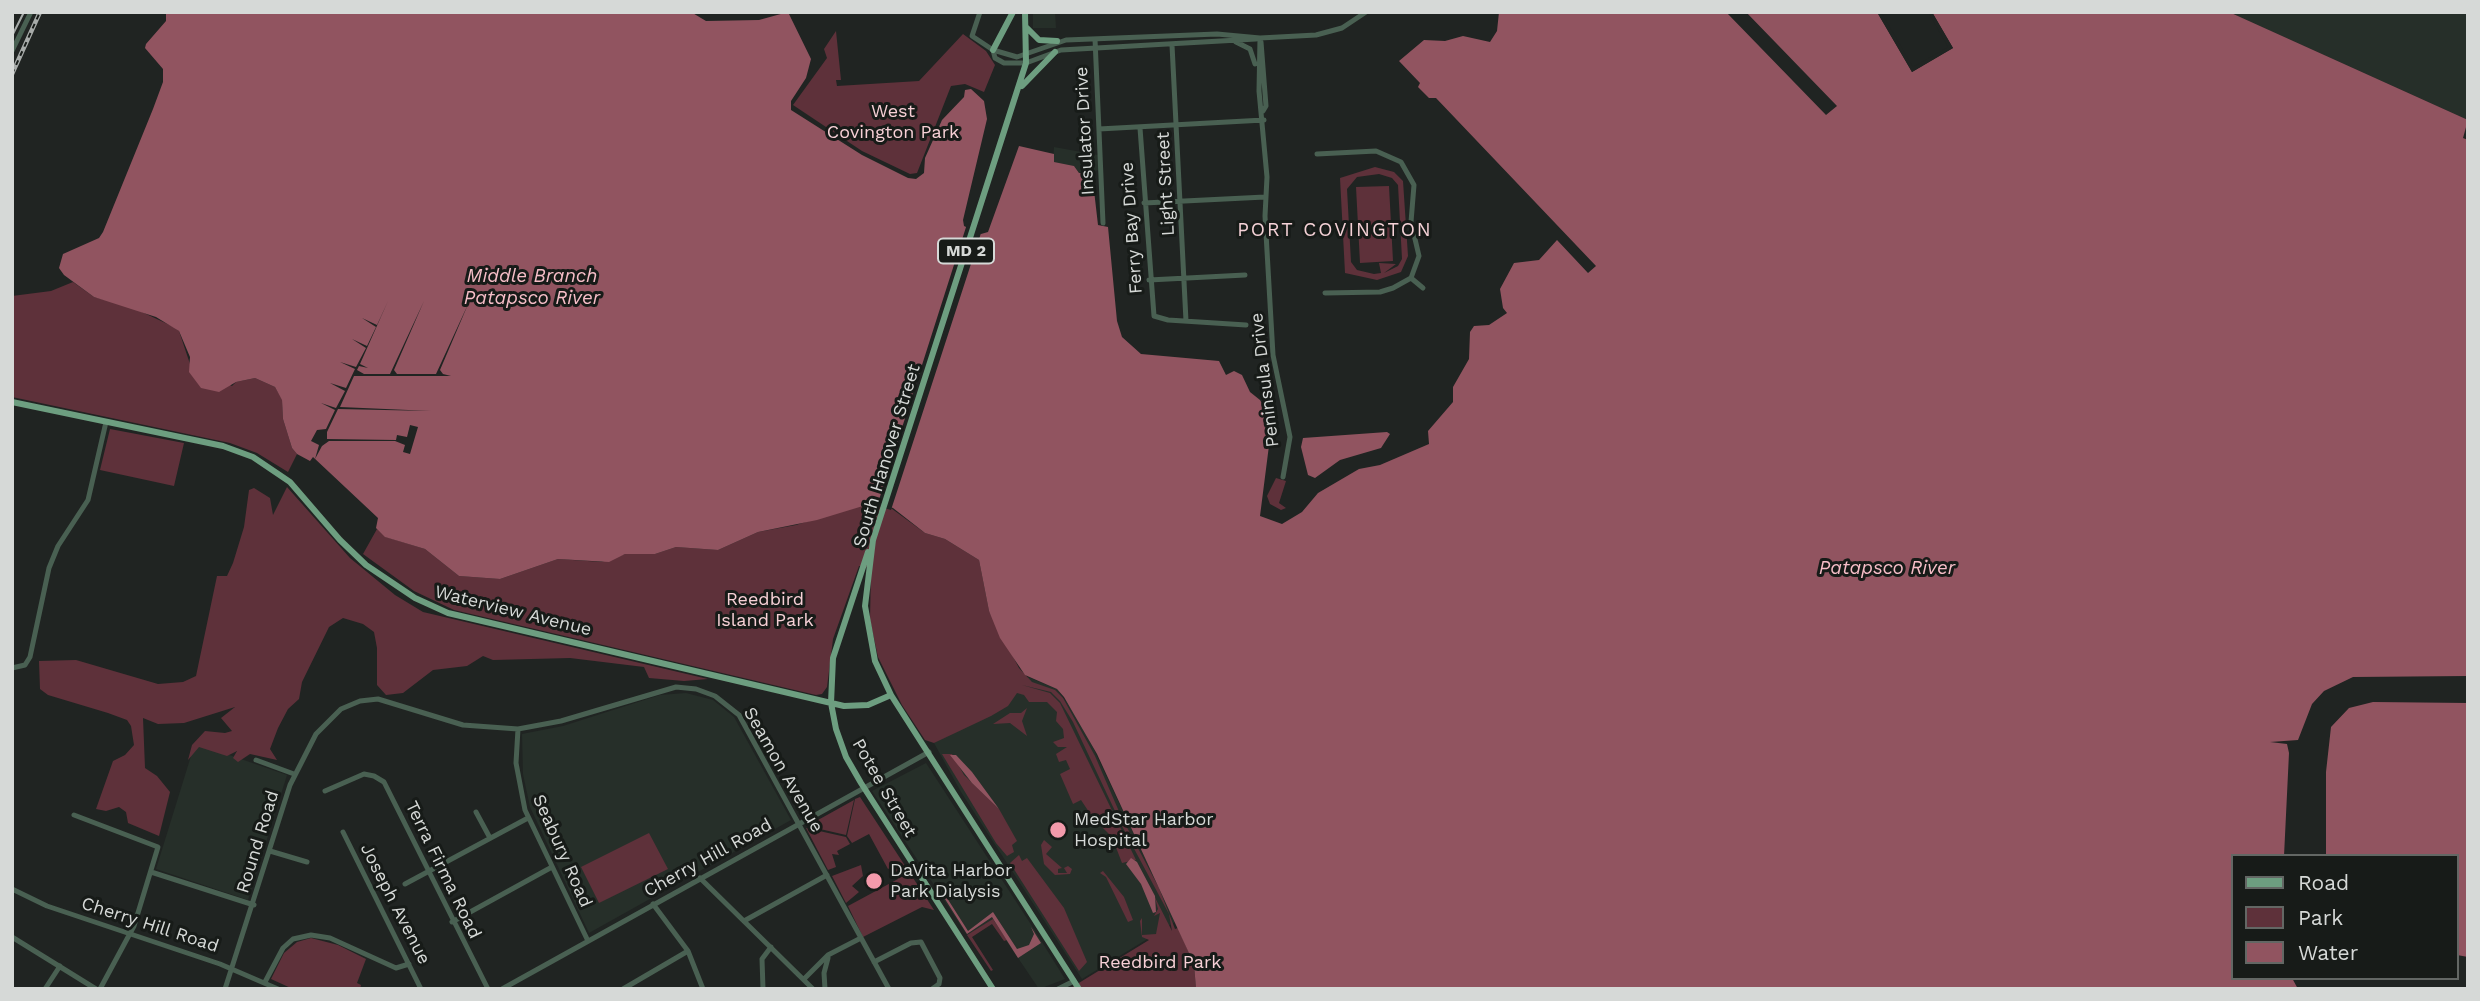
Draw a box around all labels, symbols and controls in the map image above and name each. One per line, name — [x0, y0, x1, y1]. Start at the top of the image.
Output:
street label: Insulator Drive — [1071, 66, 1099, 196]
park label: West Covington Park — [827, 101, 959, 144]
street label: Light Street — [1152, 132, 1180, 236]
street label: Ferry Bay Drive — [1117, 161, 1147, 295]
district label: PORT COVINGTON — [1239, 219, 1431, 241]
road number: MD 2 — [938, 238, 994, 264]
water label: Middle Branch Patapsco River — [464, 265, 600, 309]
street label: Peninsula Drive — [1246, 311, 1284, 449]
street label: South Hanover Street — [849, 362, 925, 550]
water label: Patapsco River — [1819, 557, 1955, 579]
street label: Waterview Avenue — [432, 581, 594, 641]
park label: Reedbird Island Park — [716, 589, 814, 632]
street label: Seamon Avenue — [738, 704, 828, 836]
street label: Potee Street — [847, 735, 921, 841]
street label: Round Road — [232, 788, 284, 896]
street label: Seabury Road — [527, 791, 597, 911]
street label: Terra Firma Road — [400, 798, 486, 942]
place label: MedStar Harbor Hospital — [1074, 809, 1214, 852]
street label: Cherry Hill Road — [640, 814, 776, 902]
marker: MedStar Harbor Hospital — [1048, 820, 1068, 840]
street label: Joseph Avenue — [355, 840, 435, 968]
legend — [2232, 854, 2459, 980]
place label: DaVita Harbor Park Dialysis — [890, 860, 1012, 903]
text: Road — [2298, 870, 2349, 895]
marker: DaVita Harbor Park Dialysis — [864, 871, 884, 891]
street label: Cherry Hill Road — [79, 893, 221, 957]
text: Park — [2298, 905, 2343, 930]
text: Water — [2298, 940, 2358, 965]
park label: Reedbird Park — [1099, 952, 1221, 974]

